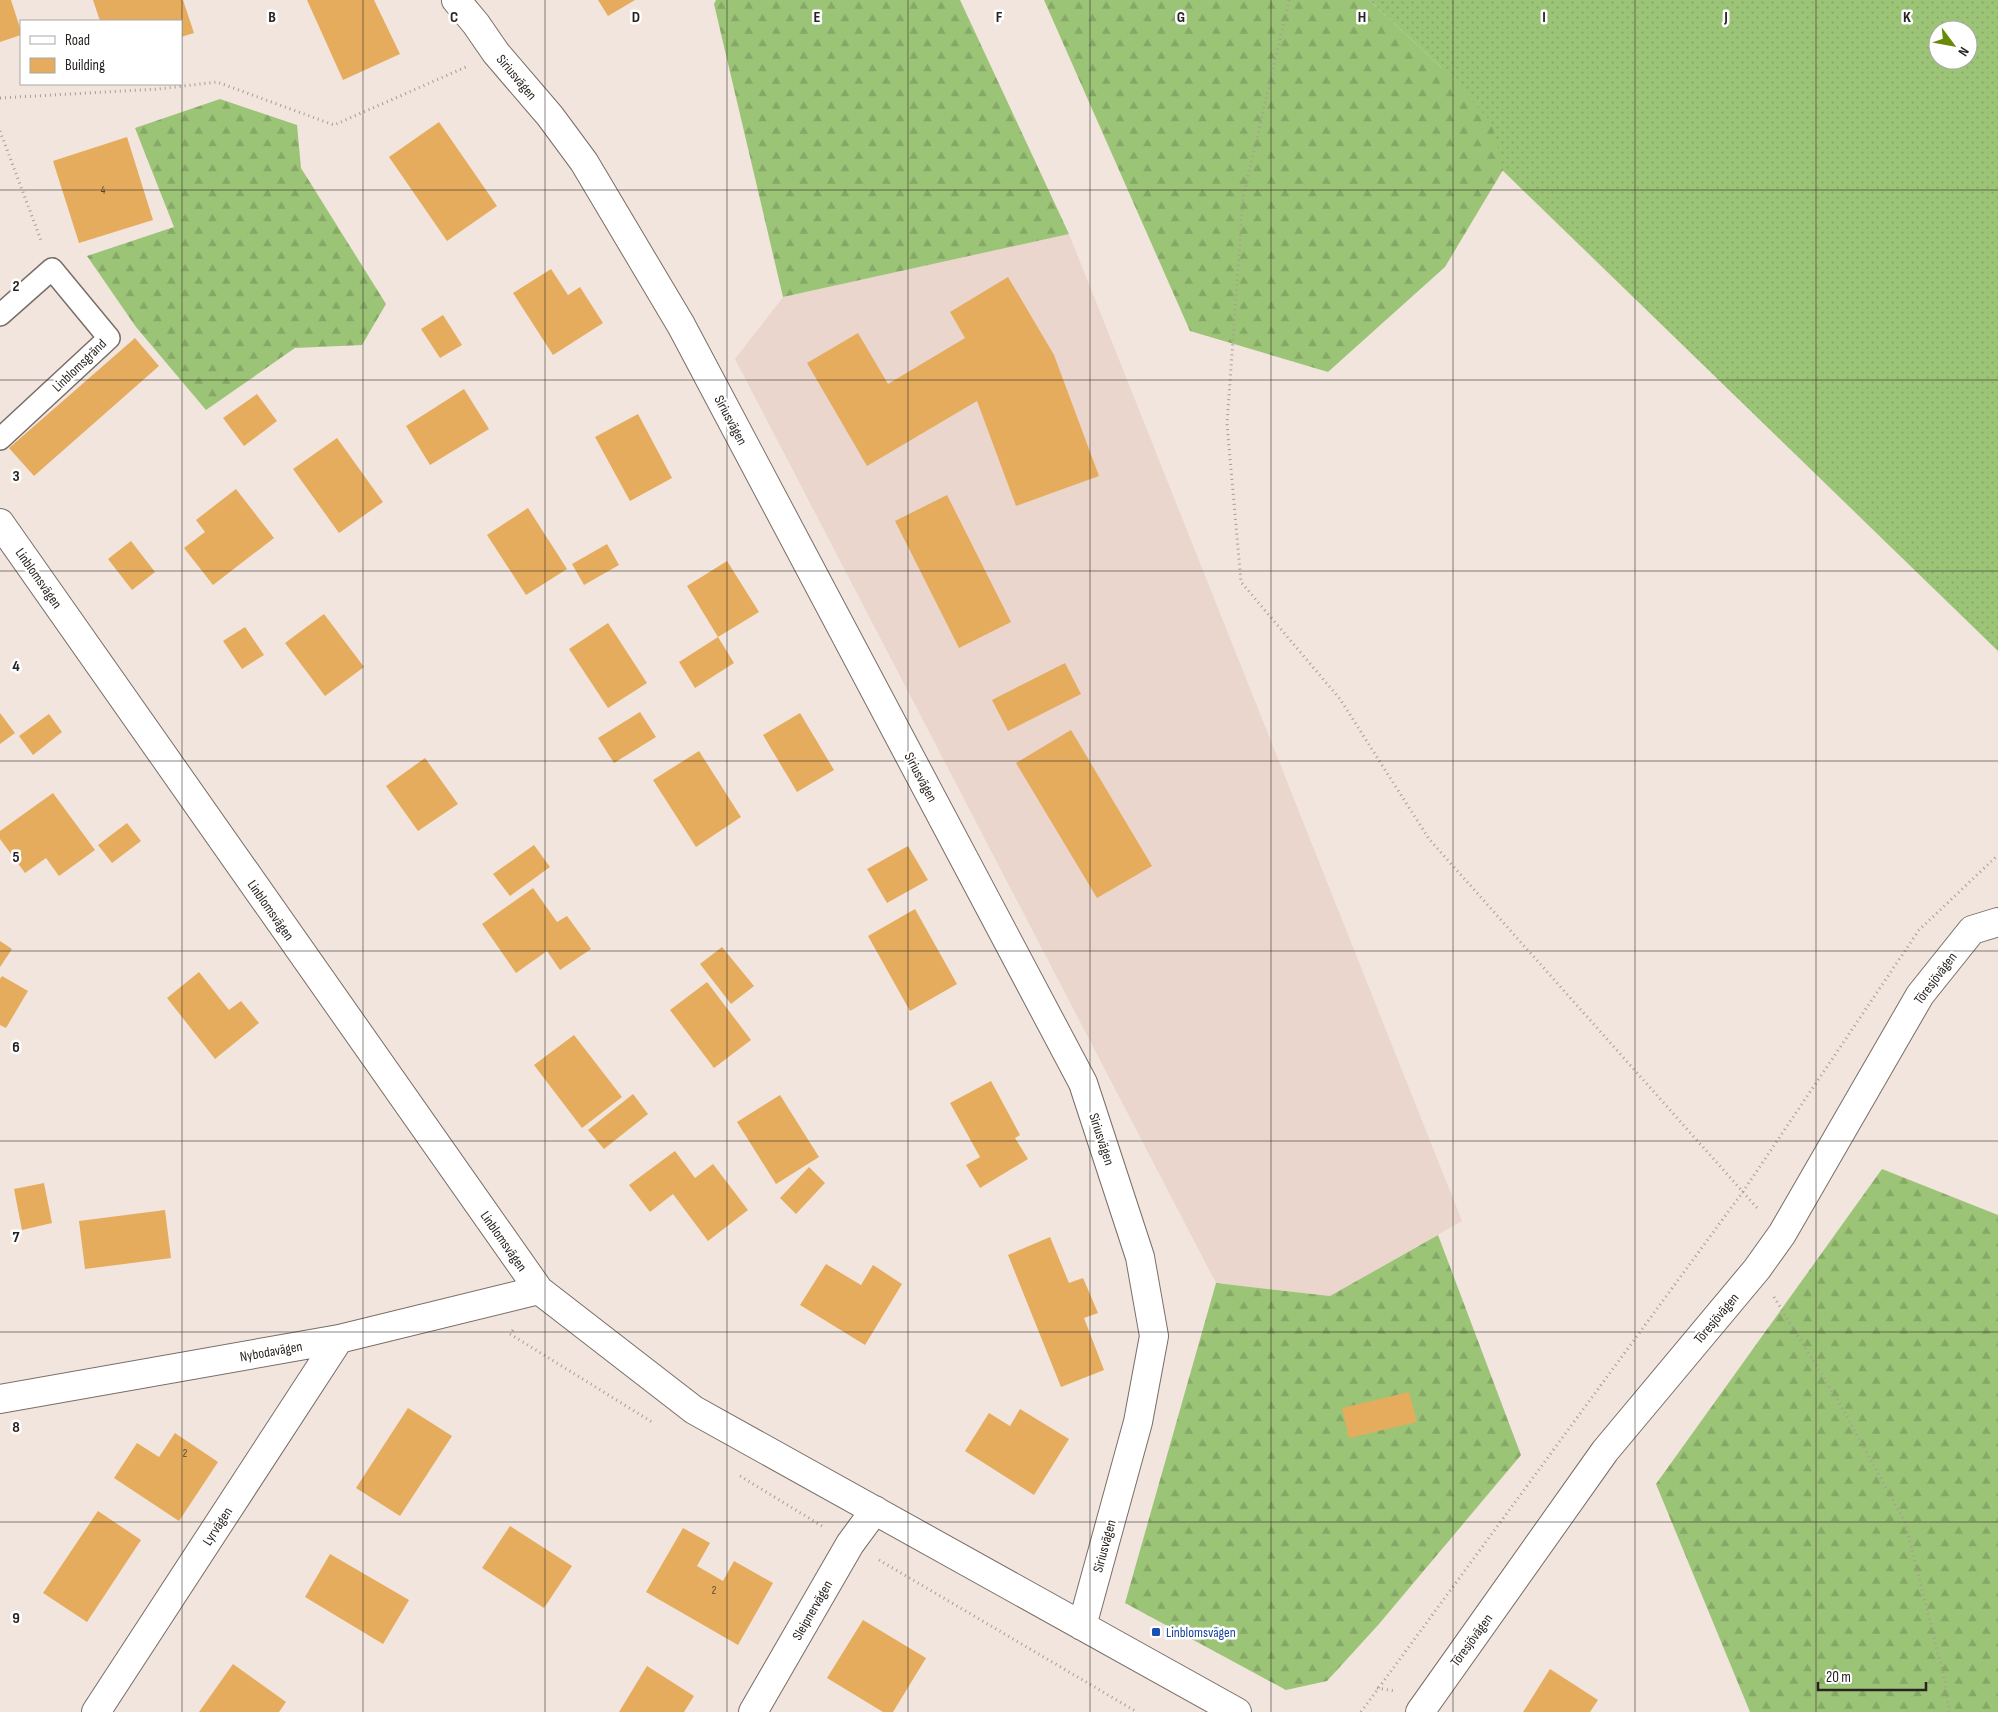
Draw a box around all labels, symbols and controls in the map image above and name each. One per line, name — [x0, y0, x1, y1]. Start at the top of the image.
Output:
text: B — [268, 8, 276, 27]
text: C — [450, 8, 458, 27]
text: D — [632, 8, 640, 27]
text: E — [814, 8, 821, 27]
text: F — [996, 8, 1003, 27]
text: G — [1177, 8, 1185, 27]
text: H — [1358, 8, 1366, 27]
text: I — [1542, 8, 1546, 27]
text: J — [1723, 8, 1728, 27]
text: K — [1903, 8, 1911, 27]
legend — [20, 20, 182, 85]
north arrow — [1928, 20, 1978, 70]
text: Road — [65, 31, 90, 50]
text: N — [1954, 44, 1973, 59]
street label: Siriusvägen — [493, 51, 540, 103]
text: Building — [65, 56, 105, 75]
house number: 4 — [101, 184, 106, 197]
text: 2 — [12, 277, 20, 296]
street label: Linblomsgränd — [49, 335, 110, 395]
street label: Siriusvägen — [710, 392, 751, 448]
text: 3 — [12, 467, 20, 486]
street label: Linblomsvägen — [12, 545, 66, 612]
text: 4 — [12, 657, 20, 676]
street label: Siriusvägen — [900, 749, 941, 805]
text: 5 — [12, 848, 20, 867]
street label: Linblomsvägen — [244, 877, 298, 944]
street label: Töresjövägen — [1910, 949, 1961, 1008]
text: 6 — [12, 1038, 20, 1057]
street label: Siriusvägen — [1085, 1111, 1118, 1167]
street label: Linblomsvägen — [477, 1208, 531, 1275]
text: 7 — [13, 1228, 20, 1247]
street label: Töresjövägen — [1690, 1289, 1742, 1347]
street label: Nybodavägen — [239, 1338, 304, 1365]
text: 8 — [12, 1418, 20, 1437]
house number: 2 — [183, 1447, 188, 1460]
street label: Lyrvägen — [199, 1504, 236, 1549]
street label: Siriusvägen — [1089, 1518, 1120, 1574]
street label: Sleipnervägen — [789, 1577, 836, 1643]
house number: 2 — [712, 1584, 717, 1597]
text: 9 — [12, 1609, 20, 1628]
street label: Töresjövägen — [1447, 1611, 1496, 1670]
place label: Linblomsvägen — [1166, 1624, 1236, 1641]
marker: Linblomsvägen — [1150, 1626, 1162, 1638]
scale bar — [1818, 1660, 1926, 1692]
text: 20 m — [1826, 1668, 1851, 1687]

